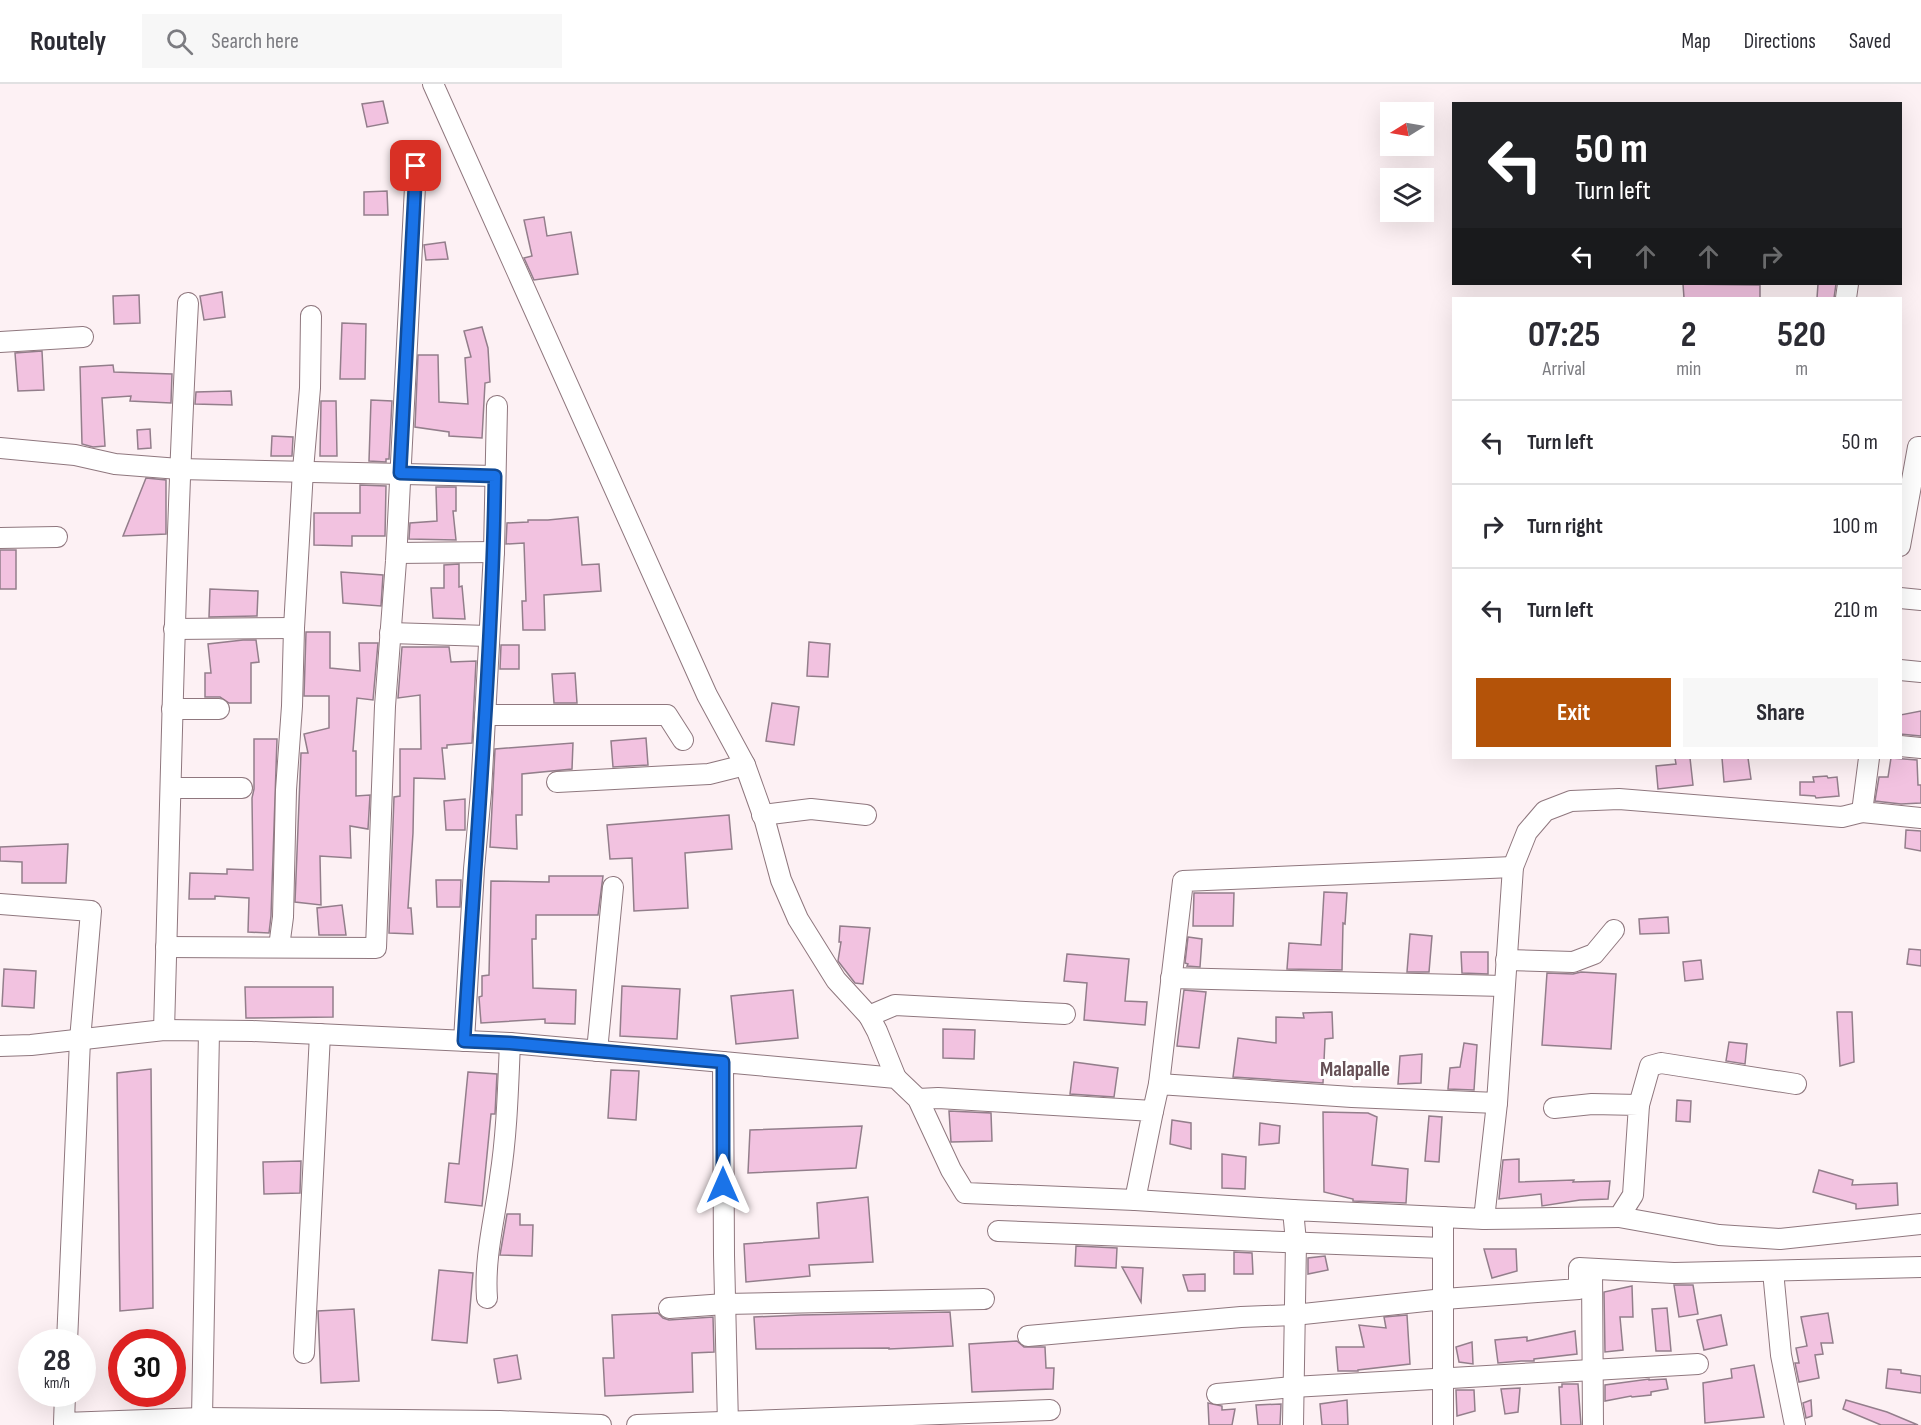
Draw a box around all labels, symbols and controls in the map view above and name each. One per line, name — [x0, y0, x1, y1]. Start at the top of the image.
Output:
search box — [142, 14, 562, 68]
text: Routely — [30, 25, 106, 58]
icon: search — [163, 25, 196, 58]
text: Search here — [211, 28, 299, 55]
text: Map — [1681, 29, 1711, 54]
text: Directions — [1744, 29, 1816, 54]
text: Saved — [1849, 29, 1891, 54]
north arrow — [1380, 102, 1434, 156]
map controls — [1380, 102, 1434, 222]
text: 50 m — [1575, 124, 1648, 175]
icon: left — [1476, 126, 1554, 204]
pin — [390, 140, 441, 191]
icon: arrive — [399, 149, 432, 182]
button: layers — [1380, 168, 1434, 222]
text: Turn left — [1575, 175, 1651, 207]
icon: left — [1566, 240, 1599, 273]
icon: ahead — [1629, 240, 1662, 273]
icon: ahead — [1692, 240, 1725, 273]
icon: right — [1755, 240, 1788, 273]
text: 07:25 — [1528, 314, 1600, 357]
text: 2 — [1681, 314, 1697, 357]
text: 520 — [1777, 314, 1826, 357]
text: Arrival — [1543, 357, 1586, 381]
text: min — [1676, 357, 1701, 381]
text: m — [1795, 357, 1808, 381]
icon: left — [1476, 426, 1509, 459]
text: Turn left — [1527, 429, 1593, 456]
text: 50 m — [1842, 429, 1878, 456]
icon: right — [1476, 510, 1509, 543]
text: Turn right — [1527, 513, 1603, 540]
text: 100 m — [1833, 513, 1878, 540]
icon: left — [1476, 594, 1509, 627]
text: Turn left — [1527, 597, 1593, 624]
text: 210 m — [1834, 597, 1878, 624]
button: Exit — [1476, 678, 1671, 747]
button: Share — [1683, 678, 1878, 747]
district label: Malapalle — [1320, 1057, 1390, 1082]
position arrow — [691, 1153, 755, 1217]
speed limit sign: 30 — [108, 1329, 186, 1407]
text: 28 — [43, 1343, 71, 1379]
text: km/h — [44, 1374, 70, 1393]

